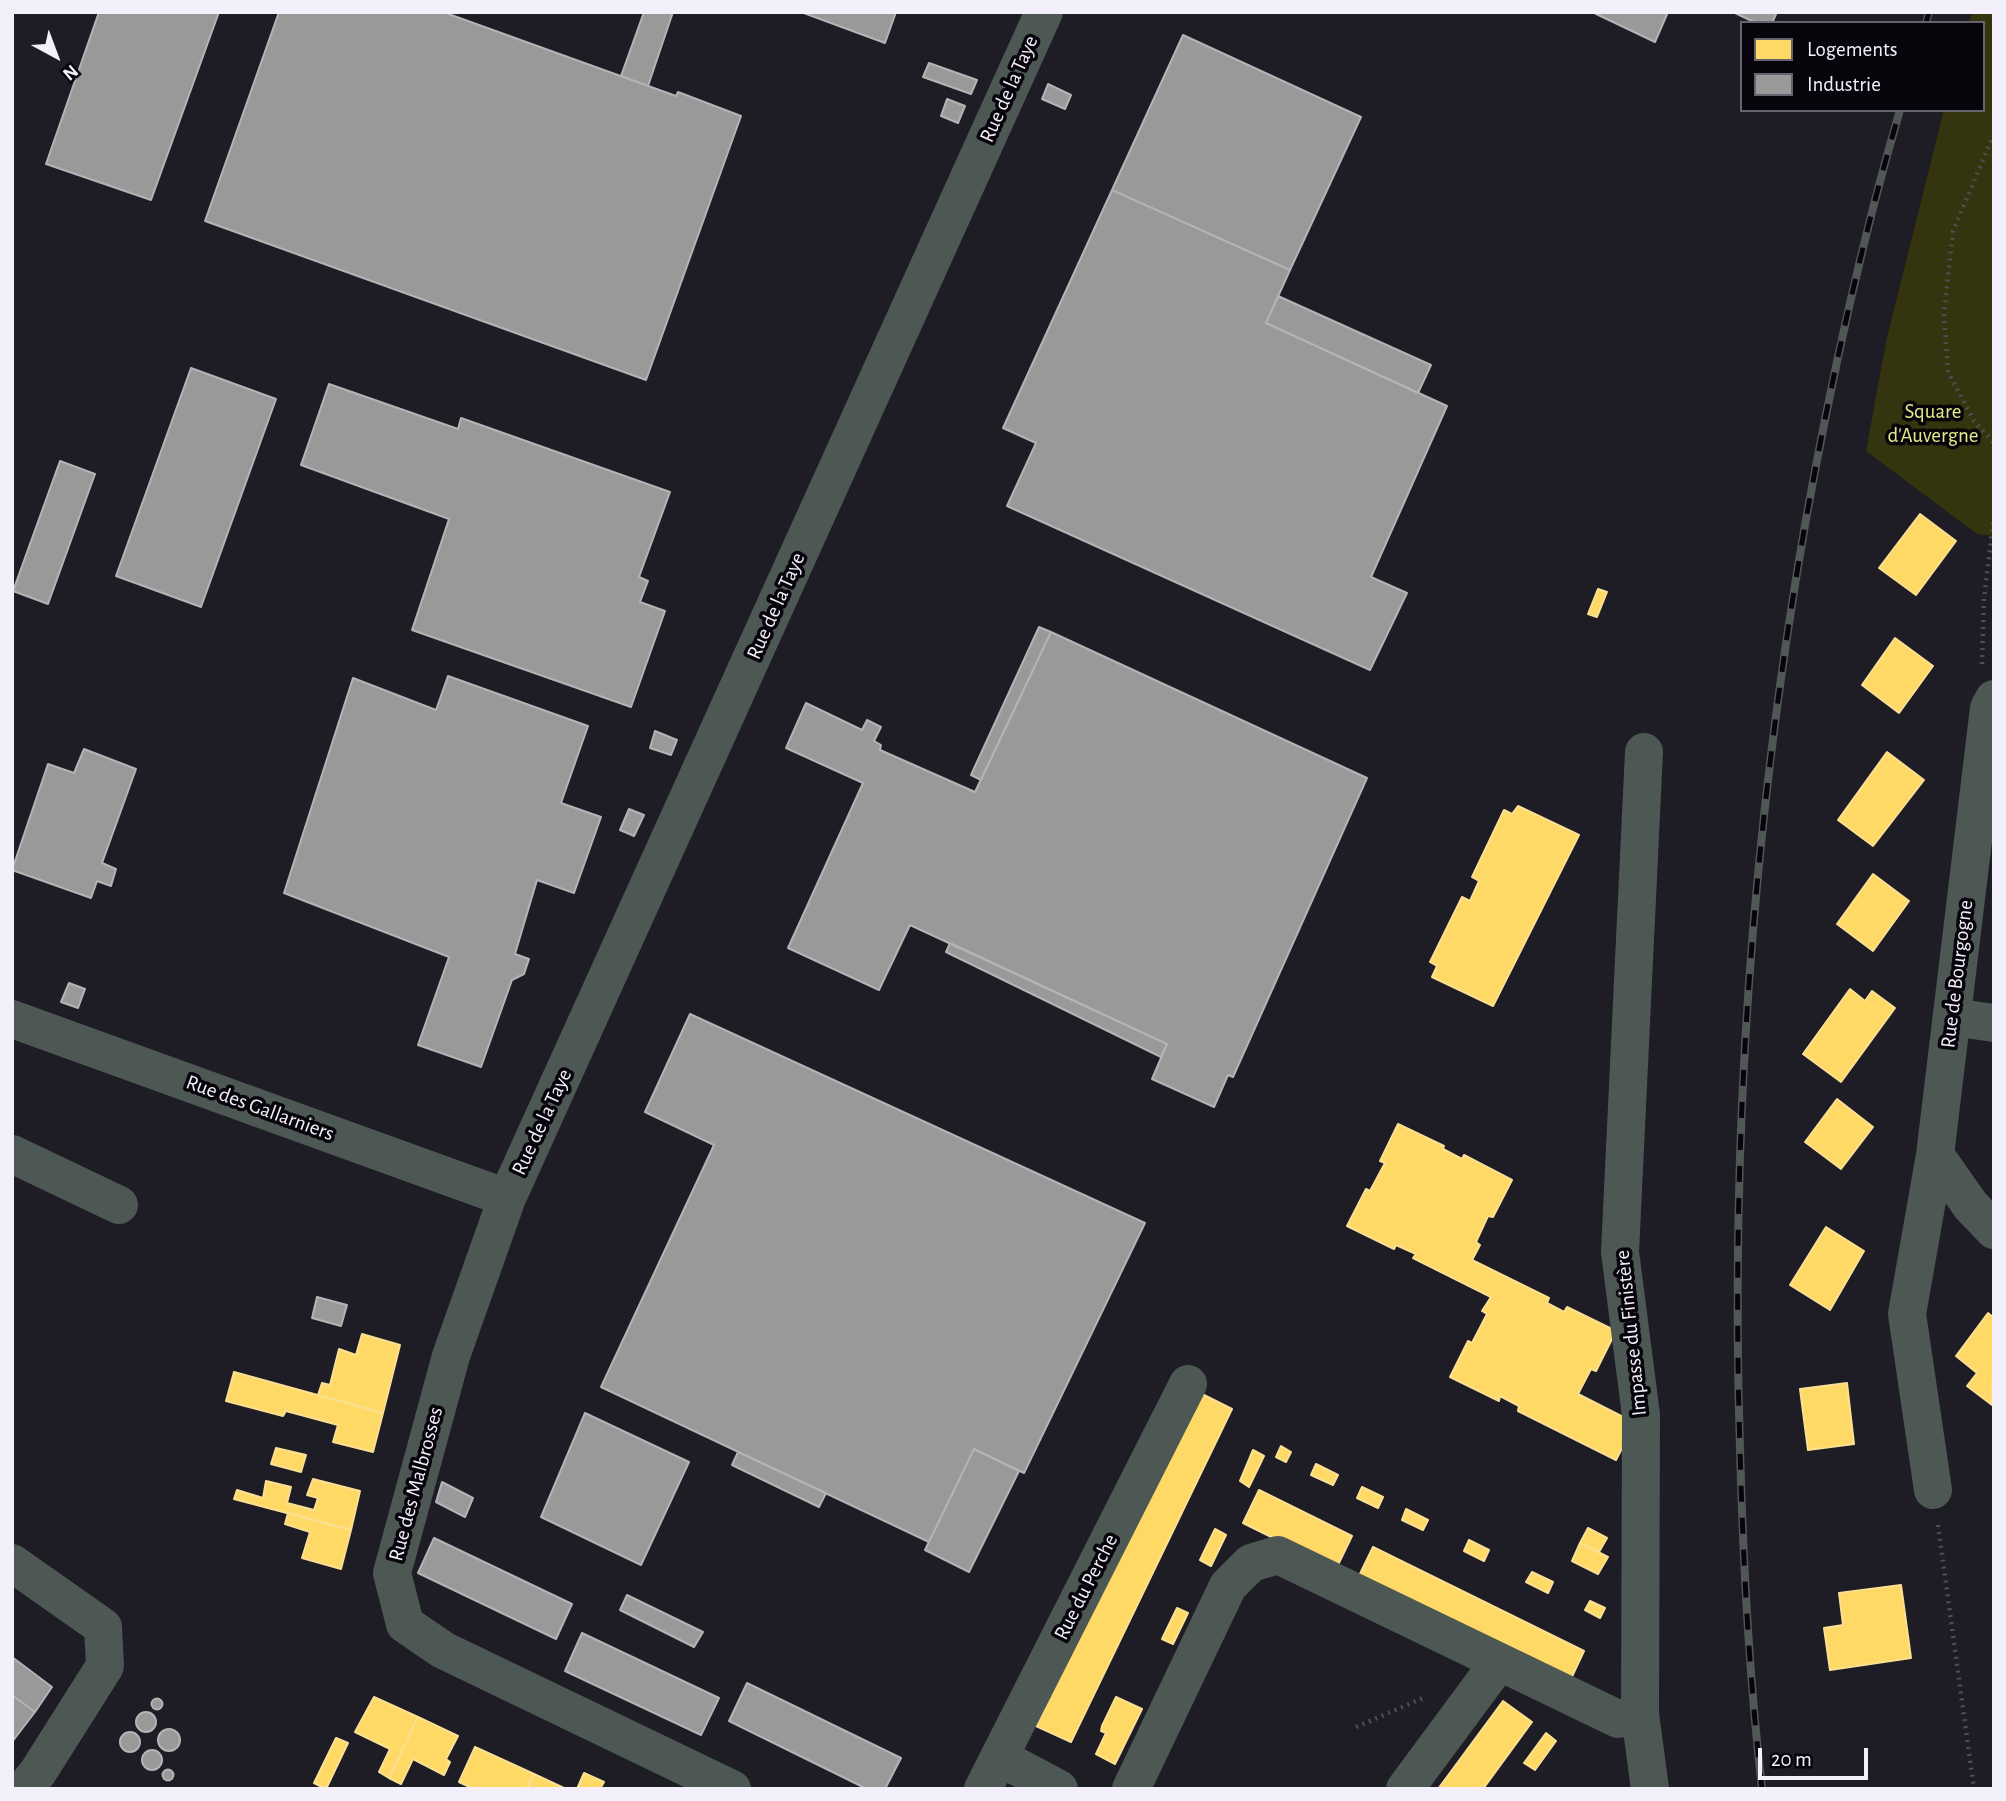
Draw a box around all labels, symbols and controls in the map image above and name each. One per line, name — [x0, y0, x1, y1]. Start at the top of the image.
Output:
north arrow — [21, 21, 91, 91]
legend — [1740, 21, 1985, 112]
street label: Rue de la Taye — [974, 32, 1044, 146]
text: Logements — [1807, 39, 1897, 60]
text: N — [59, 61, 81, 84]
text: Industrie — [1807, 74, 1881, 95]
park label: Square d'Auvergne — [1887, 399, 1979, 449]
street label: Rue de la Taye — [741, 549, 811, 663]
street label: Rue de Bourgogne — [1935, 899, 1979, 1049]
street label: Rue de la Taye — [506, 1065, 578, 1179]
street label: Rue des Gallarniers — [183, 1070, 337, 1146]
street label: Impasse du Finistère — [1610, 1249, 1652, 1417]
street label: Rue des Malbrosses — [383, 1404, 449, 1564]
street label: Rue du Perche — [1049, 1530, 1123, 1644]
scale bar — [1761, 1734, 1871, 1778]
text: 20 m — [1771, 1749, 1812, 1770]

